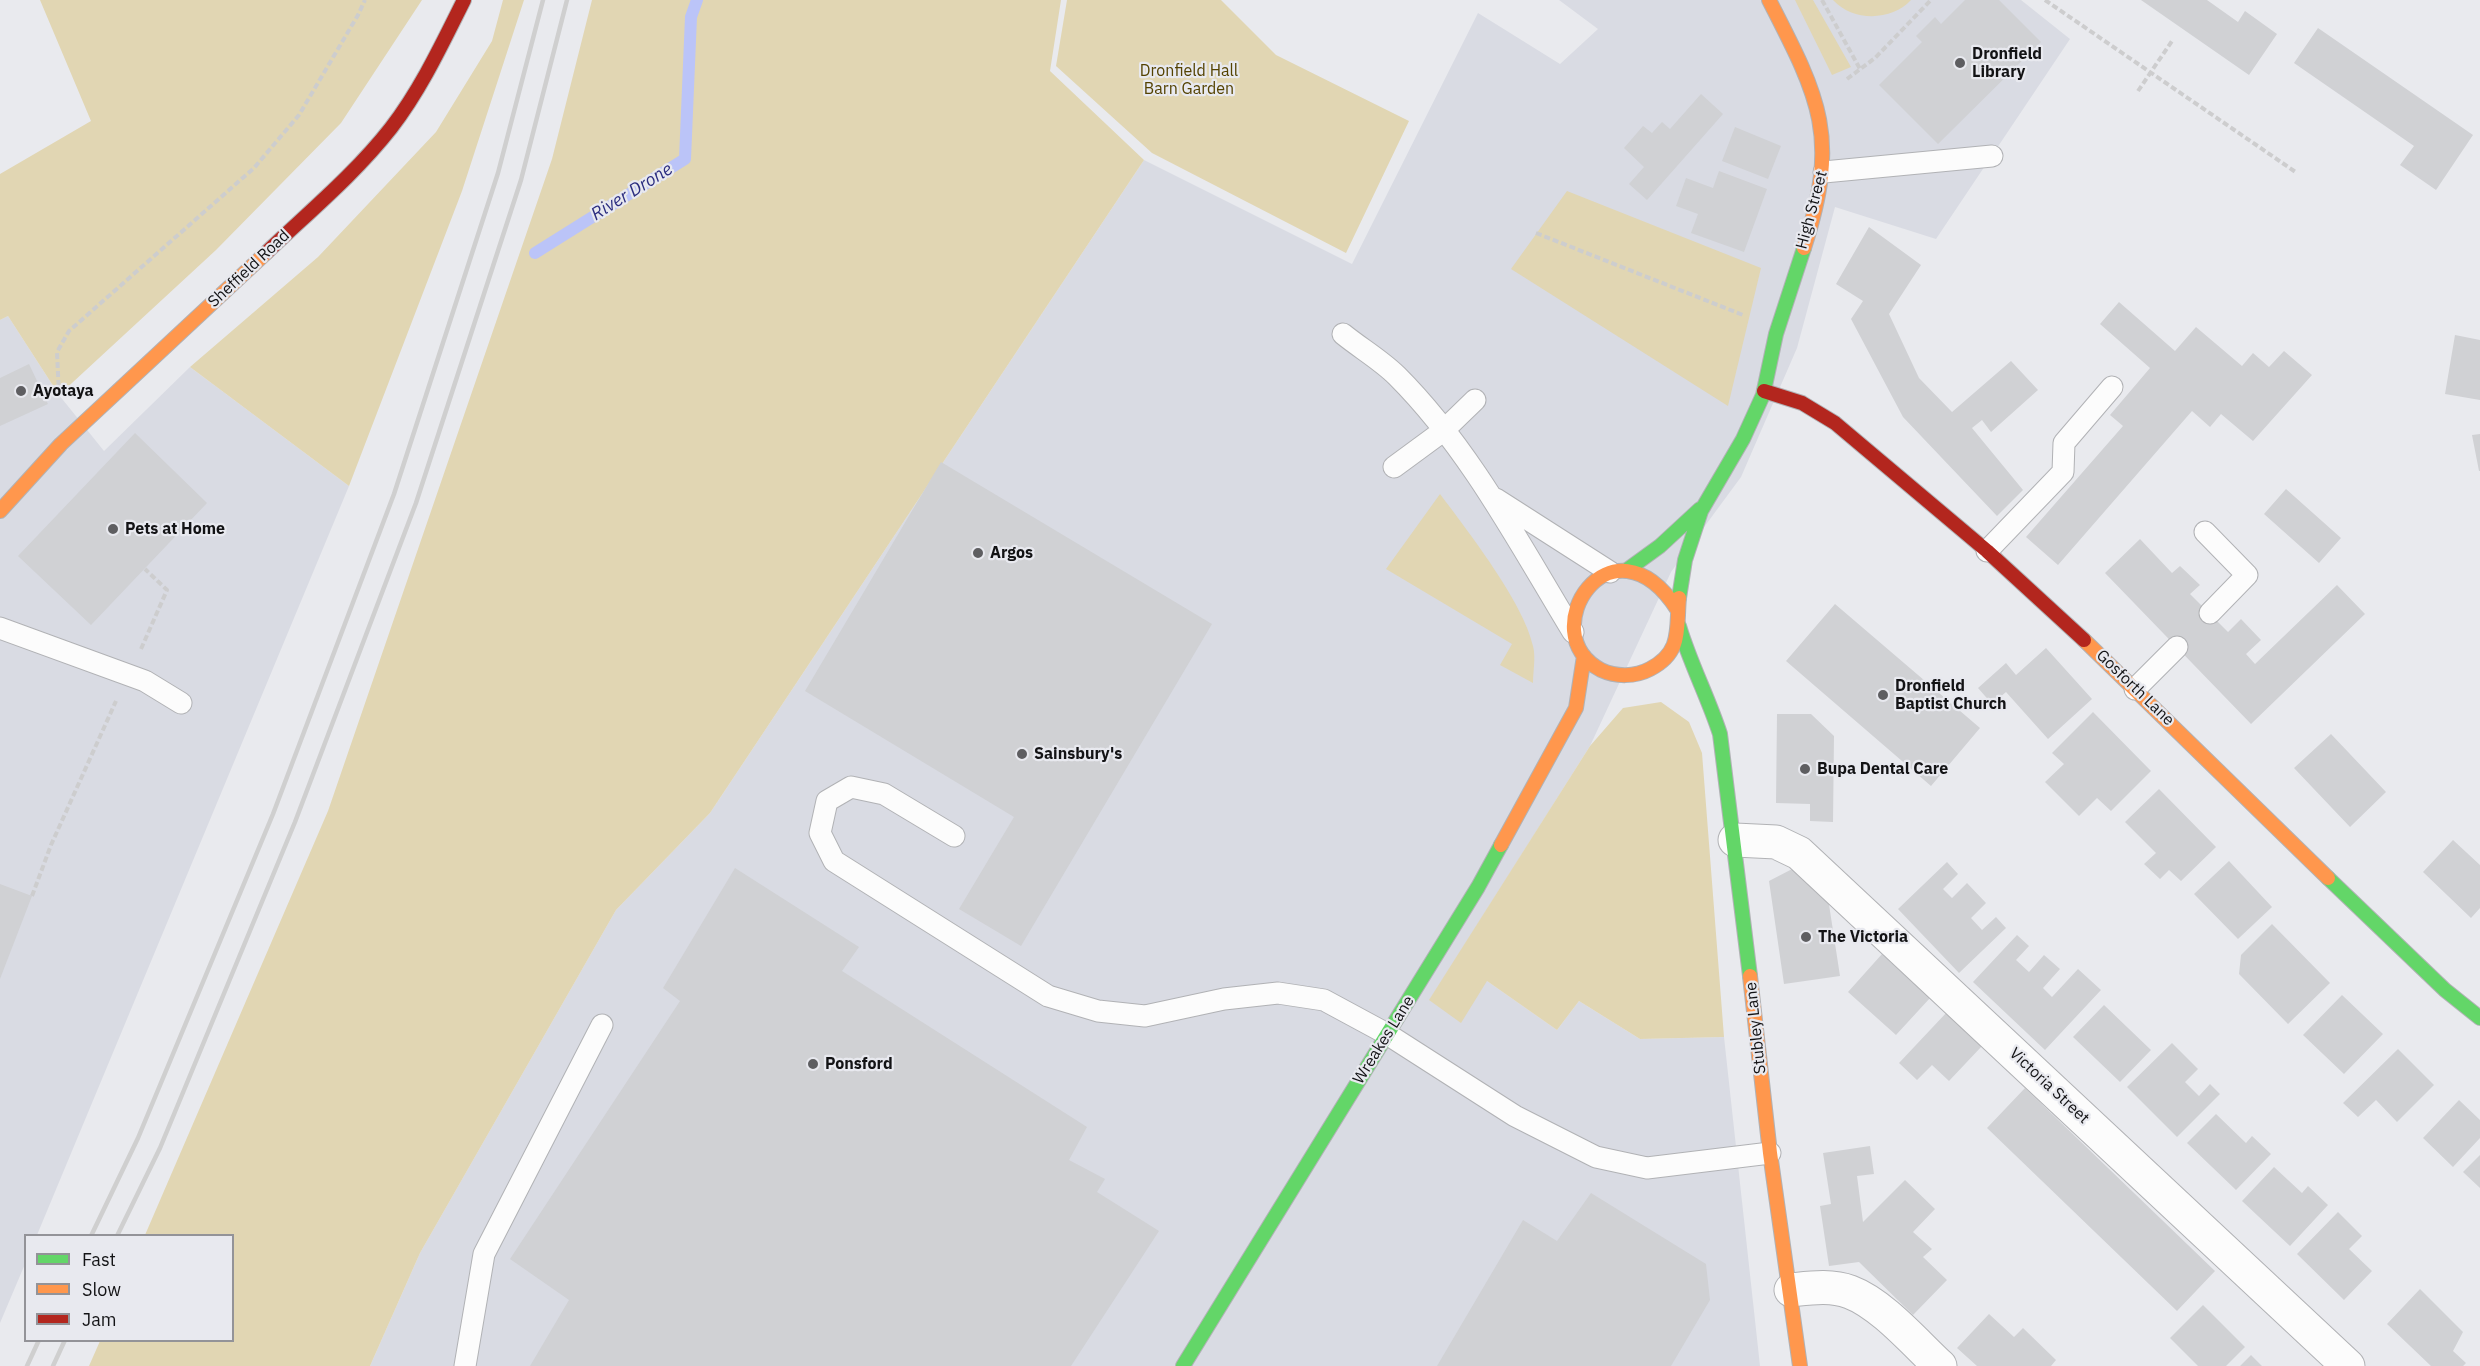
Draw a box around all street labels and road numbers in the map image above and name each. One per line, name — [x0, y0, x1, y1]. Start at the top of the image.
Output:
street label: High Street — [1792, 169, 1832, 251]
street label: Sheffield Road — [204, 226, 294, 312]
street label: Gosforth Lane — [2092, 646, 2178, 730]
street label: Stubley Lane — [1742, 981, 1770, 1075]
street label: Wreakes Lane — [1349, 992, 1419, 1088]
street label: Victoria Street — [2005, 1044, 2093, 1128]

